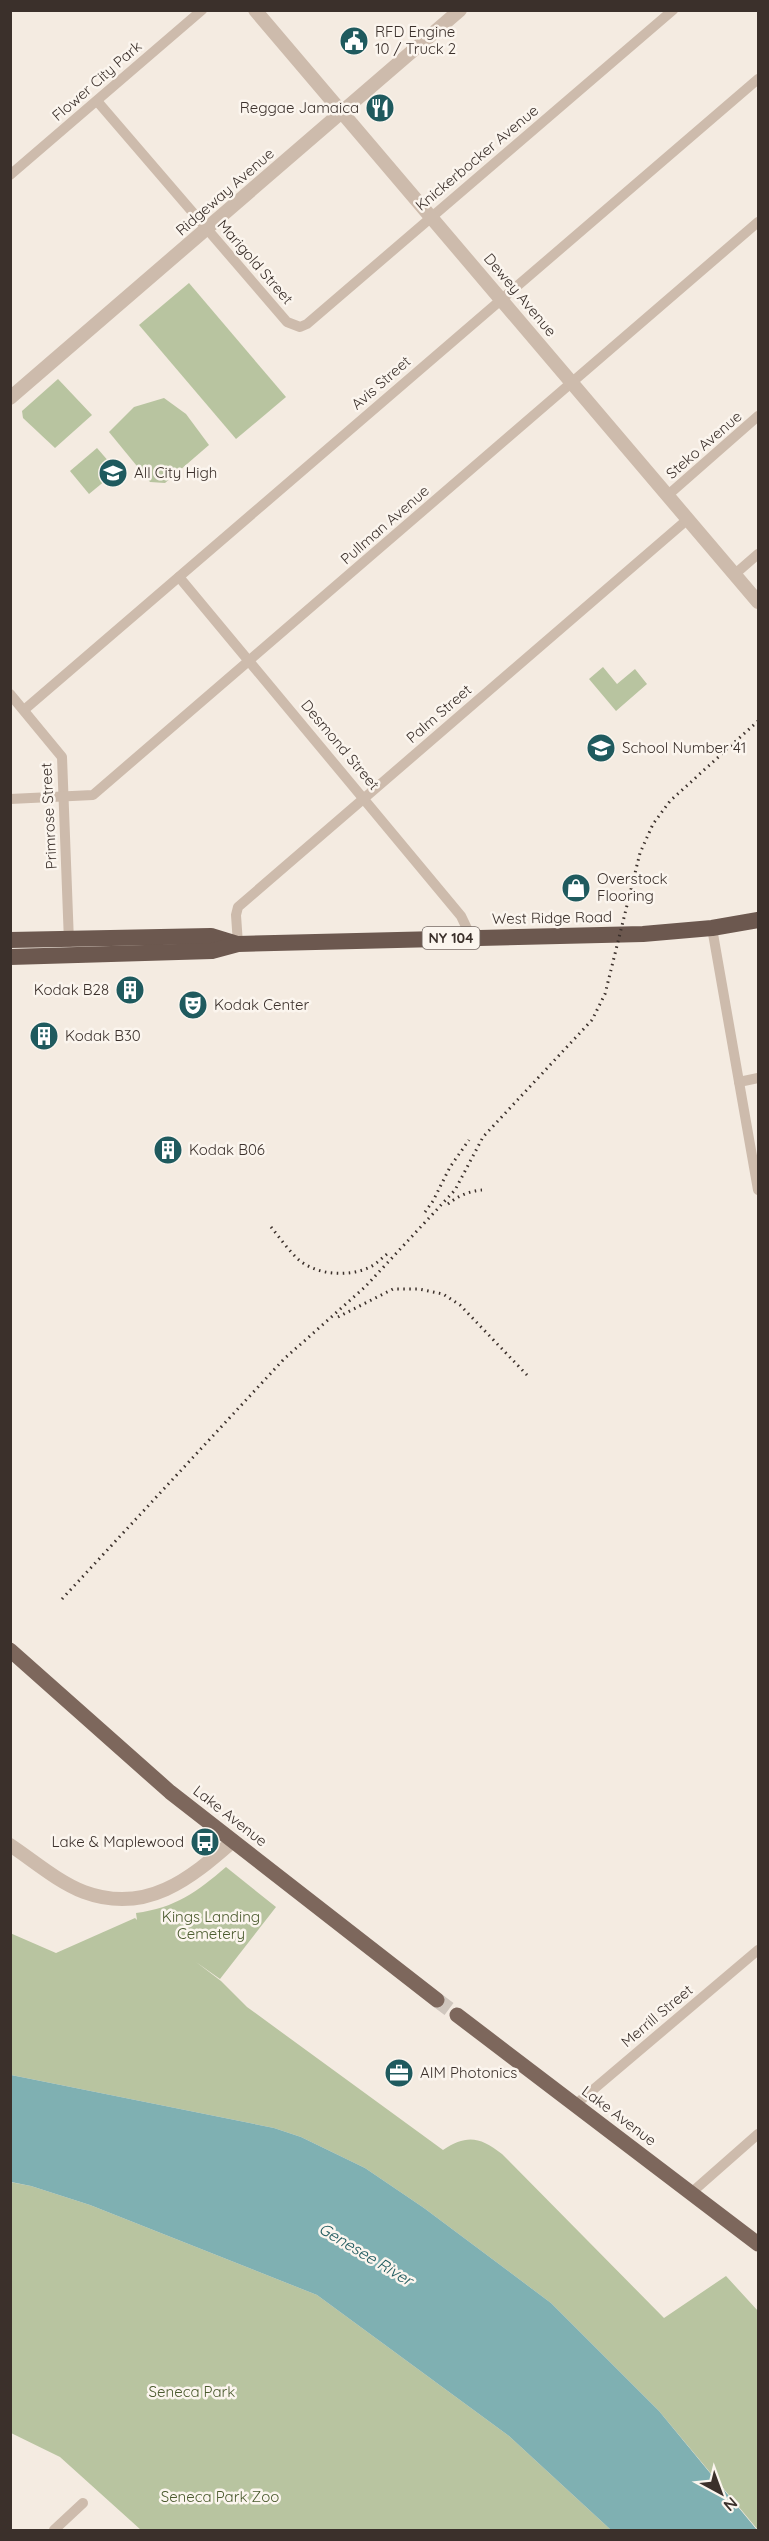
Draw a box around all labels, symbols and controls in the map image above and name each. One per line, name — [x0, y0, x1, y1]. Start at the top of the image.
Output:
place label: RFD Engine 10 / Truck 2 — [375, 22, 456, 58]
public building icon: RFD Engine 10 / Truck 2 — [338, 25, 370, 57]
street label: Flower City Park — [48, 36, 146, 125]
restaurant icon: Reggae Jamaica — [364, 92, 396, 124]
place label: Reggae Jamaica — [240, 98, 359, 117]
street label: Knickerbocker Avenue — [411, 101, 542, 215]
street label: Ridgeway Avenue — [172, 144, 278, 240]
street label: Marigold Street — [213, 215, 297, 308]
street label: Dewey Avenue — [480, 249, 561, 340]
street label: Avis Street — [347, 352, 414, 414]
street label: Steko Avenue — [662, 407, 745, 483]
school or university icon: All City High — [97, 457, 129, 489]
place label: All City High — [134, 463, 217, 482]
street label: Pullman Avenue — [336, 481, 433, 568]
street label: Palm Street — [402, 680, 475, 747]
street label: Desmond Street — [297, 696, 384, 794]
school or university icon: School Number 41 — [585, 732, 617, 764]
place label: School Number 41 — [622, 738, 746, 757]
street label: Primrose Street — [36, 762, 61, 870]
place label: Overstock Flooring — [597, 869, 668, 905]
shop icon: Overstock Flooring — [560, 872, 592, 904]
street label: West Ridge Road — [492, 907, 612, 928]
road number: NY 104 — [422, 927, 480, 949]
building icon: Kodak B28 — [114, 974, 146, 1006]
place label: Kodak B28 — [34, 980, 109, 999]
theatre icon: Kodak Center — [177, 989, 209, 1021]
place label: Kodak Center — [214, 995, 310, 1014]
building icon: Kodak B30 — [28, 1020, 60, 1052]
place label: Kodak B30 — [65, 1026, 141, 1045]
building icon: Kodak B06 — [152, 1134, 184, 1166]
place label: Kodak B06 — [189, 1140, 265, 1159]
street label: Lake Avenue — [190, 1781, 271, 1850]
bus stop icon: Lake & Maplewood — [189, 1826, 221, 1858]
place label: Lake & Maplewood — [52, 1832, 184, 1851]
park label: Kings Landing Cemetery — [162, 1907, 260, 1943]
street label: Merrill Street — [617, 1980, 696, 2051]
office icon: AIM Photonics — [383, 2057, 415, 2089]
place label: AIM Photonics — [420, 2063, 517, 2082]
street label: Lake Avenue — [578, 2081, 660, 2150]
water label: Genesee River — [315, 2218, 418, 2291]
park label: Seneca Park — [149, 2382, 235, 2401]
north arrow — [691, 2463, 751, 2523]
park label: Seneca Park Zoo — [161, 2487, 279, 2506]
text: N — [720, 2493, 742, 2516]

